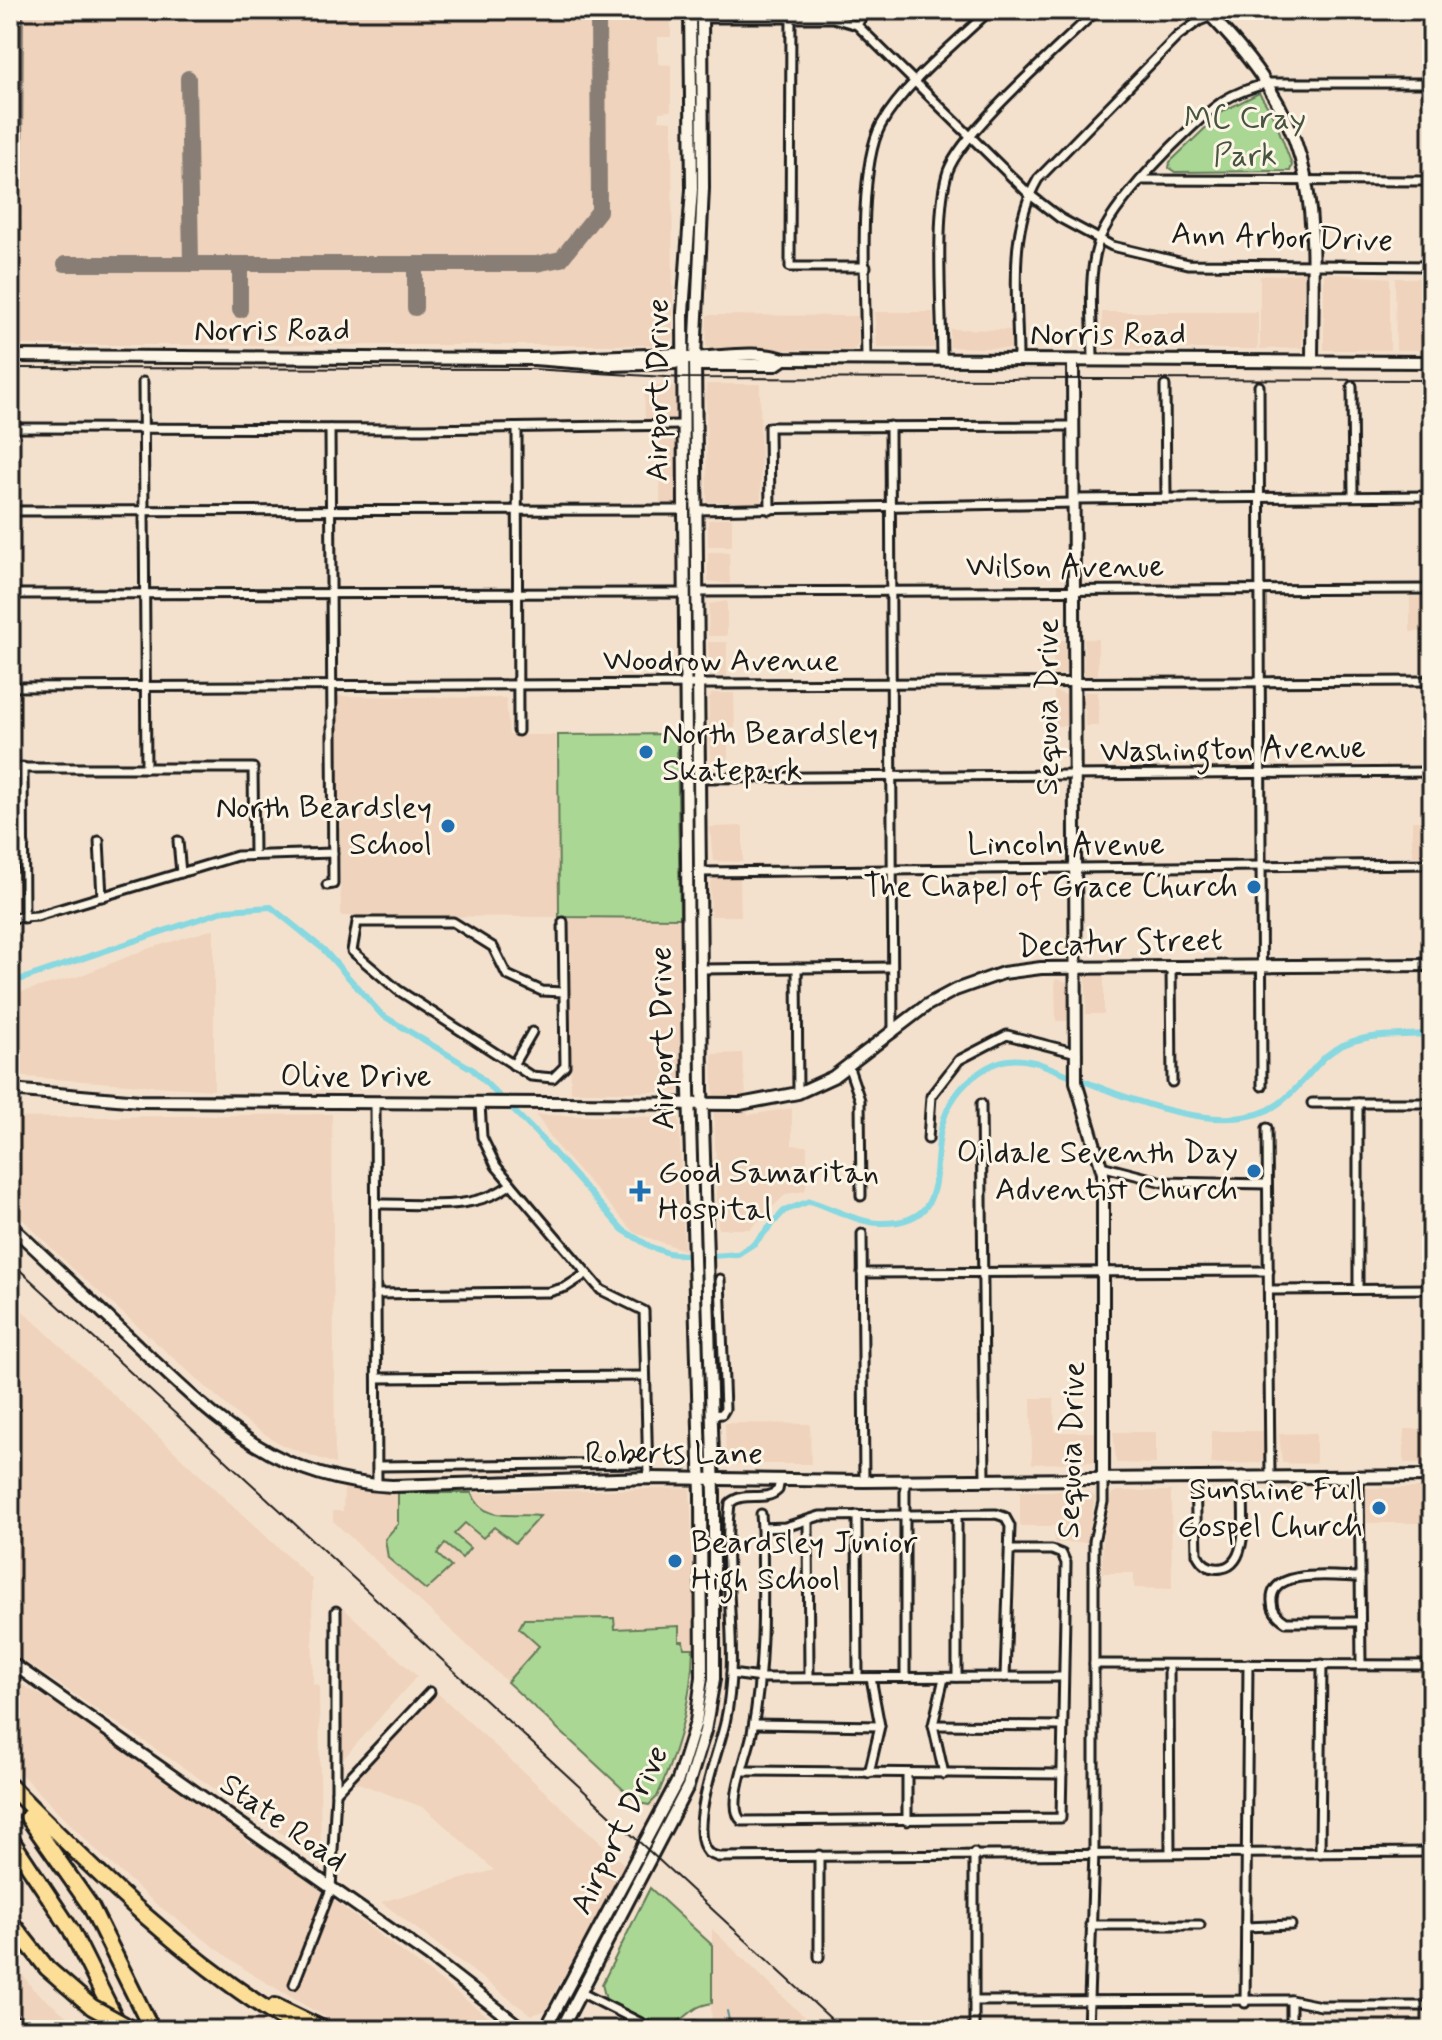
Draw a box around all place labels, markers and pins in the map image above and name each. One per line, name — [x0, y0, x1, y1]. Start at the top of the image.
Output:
place label: North Beardsley Skatepark — [662, 713, 878, 792]
marker: North Beardsley Skatepark — [637, 743, 655, 761]
place label: North Beardsley School — [216, 787, 432, 866]
marker: North Beardsley School — [439, 817, 457, 835]
place label: The Chapel of Grace Church — [863, 866, 1238, 908]
marker: The Chapel of Grace Church — [1245, 878, 1263, 896]
place label: Oildale Seventh Day Adventist Church — [957, 1132, 1238, 1211]
place label: Good Samaritan Hospital — [658, 1152, 879, 1231]
marker: Oildale Seventh Day Adventist Church — [1245, 1162, 1263, 1180]
marker: Good Samaritan Hospital — [629, 1180, 651, 1202]
place label: Sunshine Full Gospel Church — [1177, 1469, 1363, 1548]
marker: Sunshine Full Gospel Church — [1370, 1499, 1388, 1517]
place label: Beardsley Junior High School — [691, 1522, 917, 1604]
marker: Beardsley Junior High School — [666, 1552, 684, 1570]

